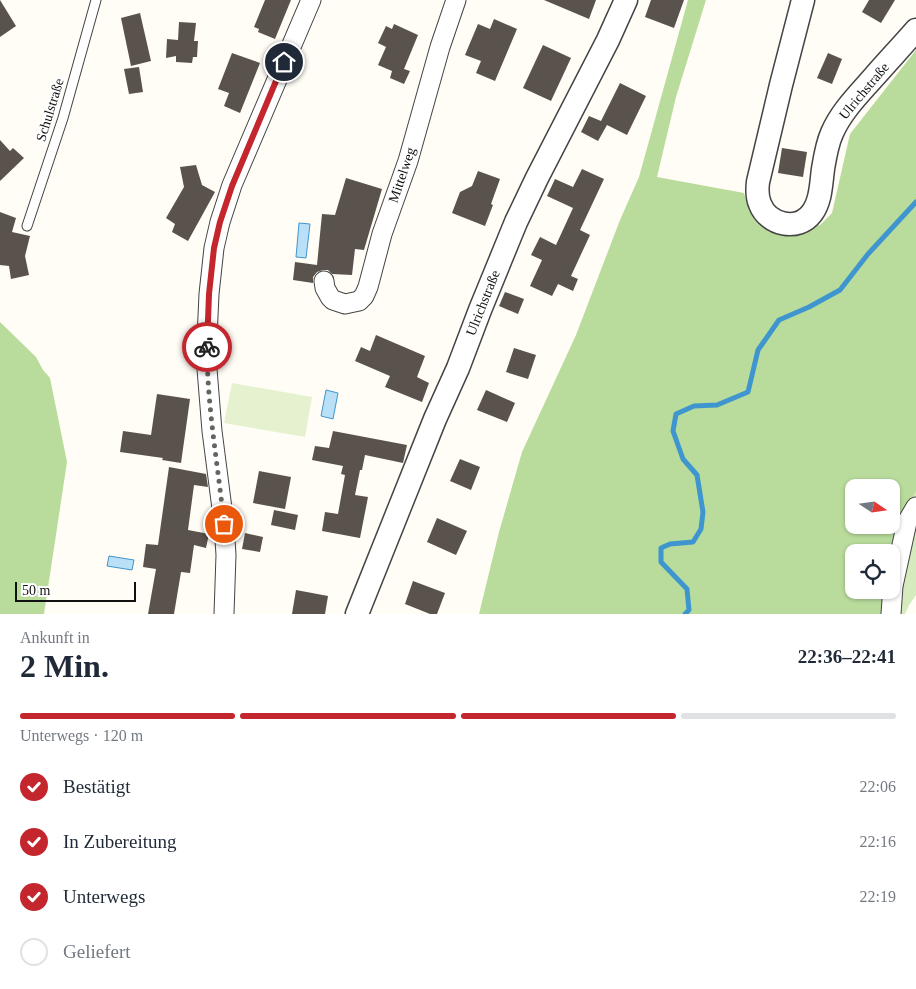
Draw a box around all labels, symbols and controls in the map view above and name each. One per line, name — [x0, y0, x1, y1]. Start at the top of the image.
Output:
pin — [263, 41, 305, 83]
icon: home — [270, 48, 298, 76]
street label: Ulrichstraße — [836, 60, 892, 122]
street label: Schulstraße — [33, 77, 67, 143]
street label: Mittelweg — [386, 145, 418, 205]
street label: Ulrichstraße — [463, 268, 503, 338]
courier — [182, 322, 232, 372]
icon: bike — [193, 333, 221, 361]
north arrow — [845, 479, 900, 534]
map controls — [845, 479, 900, 599]
pin — [203, 503, 245, 545]
icon: bag — [210, 510, 238, 538]
button: locate — [845, 544, 900, 599]
scale bar — [15, 579, 136, 602]
text: 50 m — [22, 583, 50, 598]
text: Ankunft in — [20, 629, 90, 646]
text: 22:36–22:41 — [798, 646, 896, 667]
text: 2 Min. — [20, 648, 109, 684]
text: Unterwegs · 120 m — [20, 727, 143, 744]
icon: check — [20, 773, 48, 801]
text: Bestätigt — [63, 776, 131, 797]
text: 22:06 — [860, 778, 896, 795]
icon: check — [20, 828, 48, 856]
text: In Zubereitung — [63, 831, 176, 852]
text: 22:16 — [860, 833, 896, 850]
icon: check — [20, 883, 48, 911]
text: Unterwegs — [63, 886, 145, 907]
text: 22:19 — [860, 888, 896, 905]
text: Geliefert — [63, 941, 131, 962]

